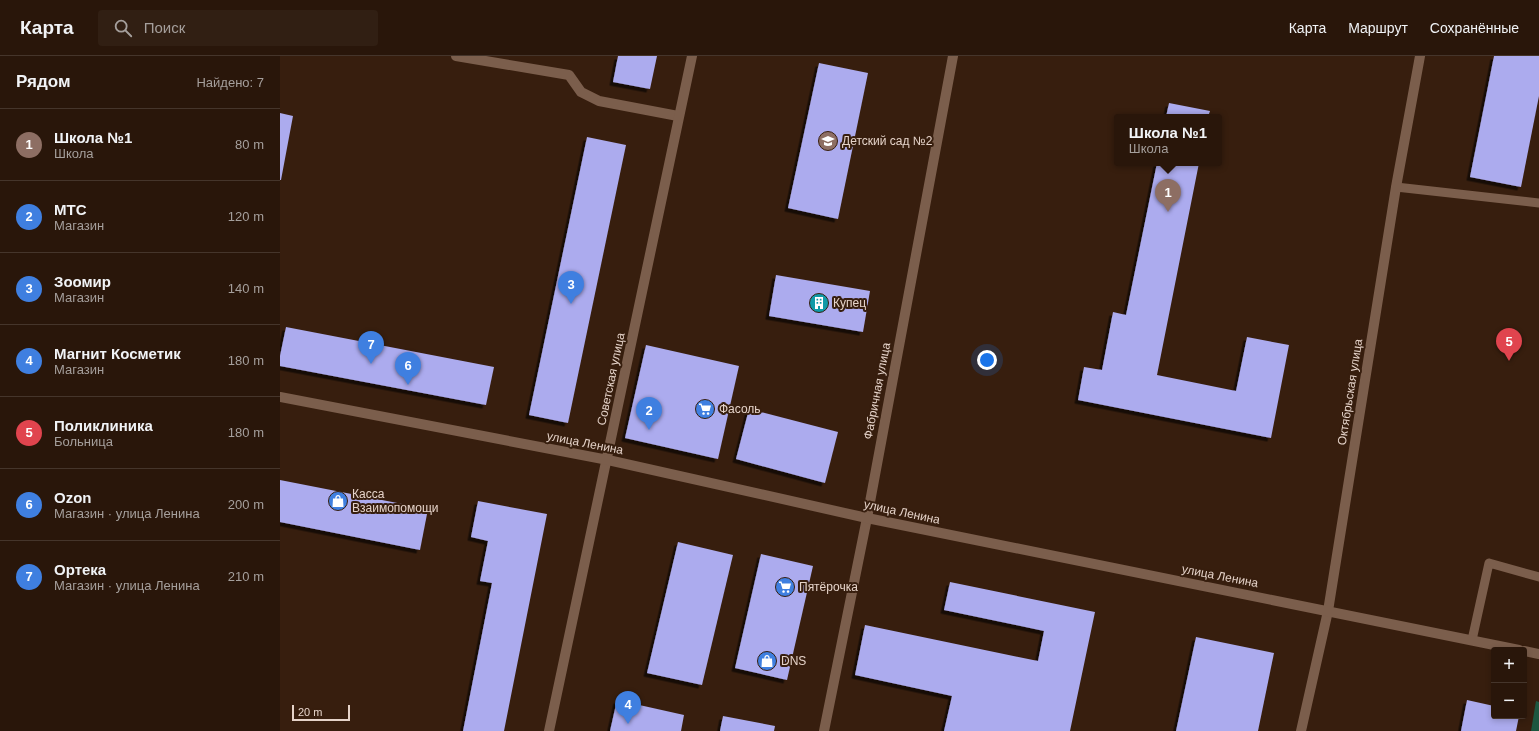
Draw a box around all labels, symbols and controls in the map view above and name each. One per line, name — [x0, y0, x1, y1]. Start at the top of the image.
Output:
search box — [98, 10, 378, 46]
text: Карта — [20, 17, 74, 38]
icon: search — [112, 17, 134, 39]
text: Поиск — [144, 19, 185, 36]
text: Карта — [1289, 20, 1326, 36]
text: Маршрут — [1348, 20, 1408, 36]
text: Сохранённые — [1430, 20, 1519, 36]
text: Рядом — [16, 72, 71, 91]
text: Найдено: 7 — [196, 75, 264, 90]
popup — [1114, 114, 1222, 166]
text: Школа №1 — [1129, 124, 1207, 141]
text: Школа №1 — [54, 129, 132, 146]
school or university icon: Детский сад №2 — [817, 130, 839, 152]
place label: Детский сад №2 — [842, 134, 933, 148]
text: 1 — [25, 137, 33, 152]
text: 80 m — [235, 137, 264, 152]
text: Школа — [1129, 141, 1168, 156]
text: Школа — [54, 146, 94, 161]
pin: 1 — [1155, 179, 1181, 212]
text: МТС — [54, 201, 87, 218]
text: 2 — [25, 209, 33, 224]
text: 120 m — [228, 209, 264, 224]
text: Магазин — [54, 218, 104, 233]
pin: 3 — [558, 271, 584, 304]
text: Зоомир — [54, 273, 111, 290]
text: 3 — [25, 281, 33, 296]
text: 140 m — [228, 281, 264, 296]
text: Магазин — [54, 290, 104, 305]
building icon: Купец — [808, 292, 830, 314]
place label: Купец — [833, 296, 866, 310]
pin: 5 — [1496, 328, 1522, 361]
pin: 7 — [358, 331, 384, 364]
street label: Советская улица — [594, 331, 628, 427]
street label: Октябрьская улица — [1335, 337, 1365, 446]
street label: Фабричная улица — [861, 341, 893, 441]
text: Магнит Косметик — [54, 345, 181, 362]
your location — [977, 350, 997, 370]
pin: 6 — [395, 352, 421, 385]
text: 4 — [25, 353, 33, 368]
text: 180 m — [228, 353, 264, 368]
text: Магазин — [54, 362, 104, 377]
pin: 2 — [636, 397, 662, 430]
supermarket icon: Фасоль — [694, 398, 716, 420]
place label: Фасоль — [719, 402, 761, 416]
text: Поликлиника — [54, 417, 153, 434]
text: 5 — [25, 425, 33, 440]
text: 180 m — [228, 425, 264, 440]
street label: улица Ленина — [546, 429, 625, 457]
text: Больница — [54, 434, 113, 449]
place label: Касса Взаимопомощи — [352, 487, 438, 515]
text: Ozon — [54, 489, 92, 506]
shop icon: Касса Взаимопомощи — [327, 490, 349, 512]
text: 6 — [25, 497, 33, 512]
text: 200 m — [228, 497, 264, 512]
street label: улица Ленина — [863, 497, 942, 527]
text: Магазин · улица Ленина — [54, 506, 200, 521]
text: Ортека — [54, 561, 106, 578]
street label: улица Ленина — [1181, 562, 1260, 590]
text: 7 — [25, 569, 33, 584]
text: 210 m — [228, 569, 264, 584]
supermarket icon: Пятёрочка — [774, 576, 796, 598]
text: Магазин · улица Ленина — [54, 578, 200, 593]
place label: Пятёрочка — [799, 580, 858, 594]
map controls — [1491, 647, 1527, 719]
button: + — [1491, 647, 1527, 683]
shop icon: DNS — [756, 650, 778, 672]
place label: DNS — [781, 654, 806, 668]
button: − — [1491, 683, 1527, 719]
pin: 4 — [615, 691, 641, 724]
scale bar — [292, 703, 350, 722]
text: 20 m — [298, 706, 322, 718]

